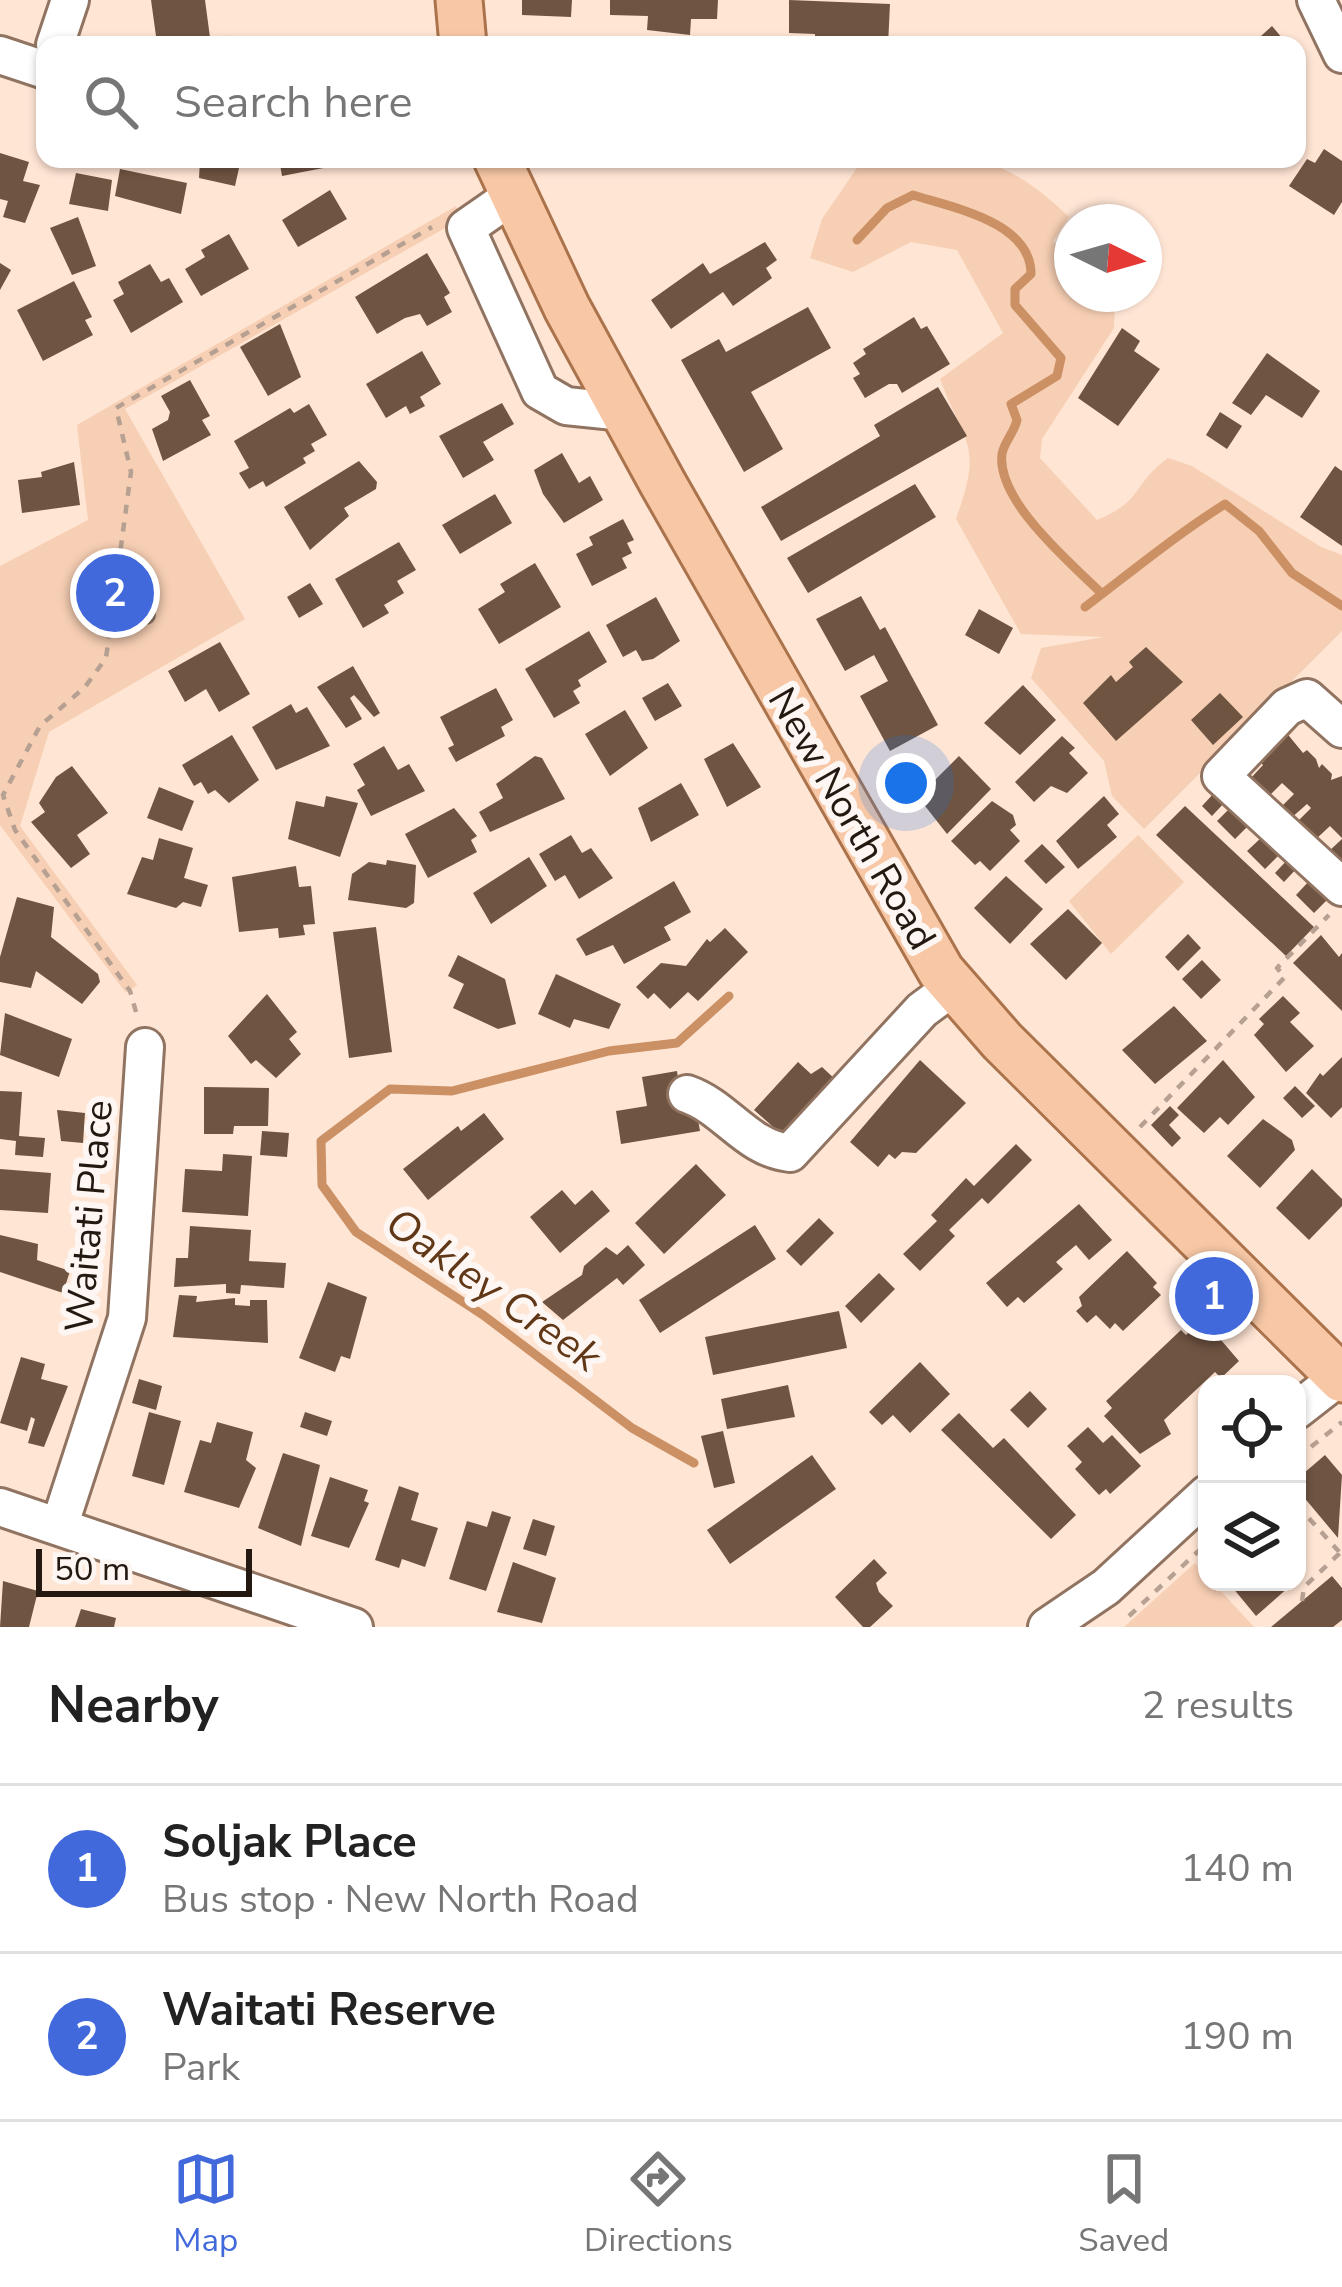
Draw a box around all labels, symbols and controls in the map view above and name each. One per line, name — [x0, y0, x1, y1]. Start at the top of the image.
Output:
search box — [36, 36, 1306, 168]
icon: search — [78, 69, 144, 135]
text: Search here — [174, 72, 413, 133]
north arrow — [1054, 204, 1162, 312]
pin: 2 — [76, 548, 154, 638]
street label: New North Road — [755, 678, 948, 959]
your location — [876, 753, 936, 813]
street label: Waitati Place — [53, 1098, 126, 1334]
water label: Oakley Creek — [374, 1195, 613, 1386]
pin: 1 — [1175, 1251, 1253, 1341]
map controls — [1198, 1375, 1306, 1591]
button: locate — [1198, 1375, 1306, 1483]
button: layers — [1198, 1483, 1306, 1591]
scale bar — [36, 1543, 252, 1596]
text: 50 m — [54, 1547, 130, 1592]
text: Nearby — [48, 1670, 219, 1740]
text: 2 results — [1142, 1679, 1294, 1732]
text: Soljak Place — [162, 1812, 417, 1873]
text: 1 — [75, 1842, 99, 1895]
text: 140 m — [1180, 1842, 1294, 1895]
text: Bus stop · New North Road — [162, 1873, 639, 1926]
text: Waitati Reserve — [162, 1980, 496, 2041]
text: 2 — [75, 2010, 99, 2063]
text: 190 m — [1180, 2010, 1294, 2063]
text: Park — [162, 2041, 240, 2094]
tab: Map — [173, 2146, 239, 2263]
tab: Directions — [584, 2146, 733, 2263]
tab: Saved — [1078, 2146, 1169, 2263]

